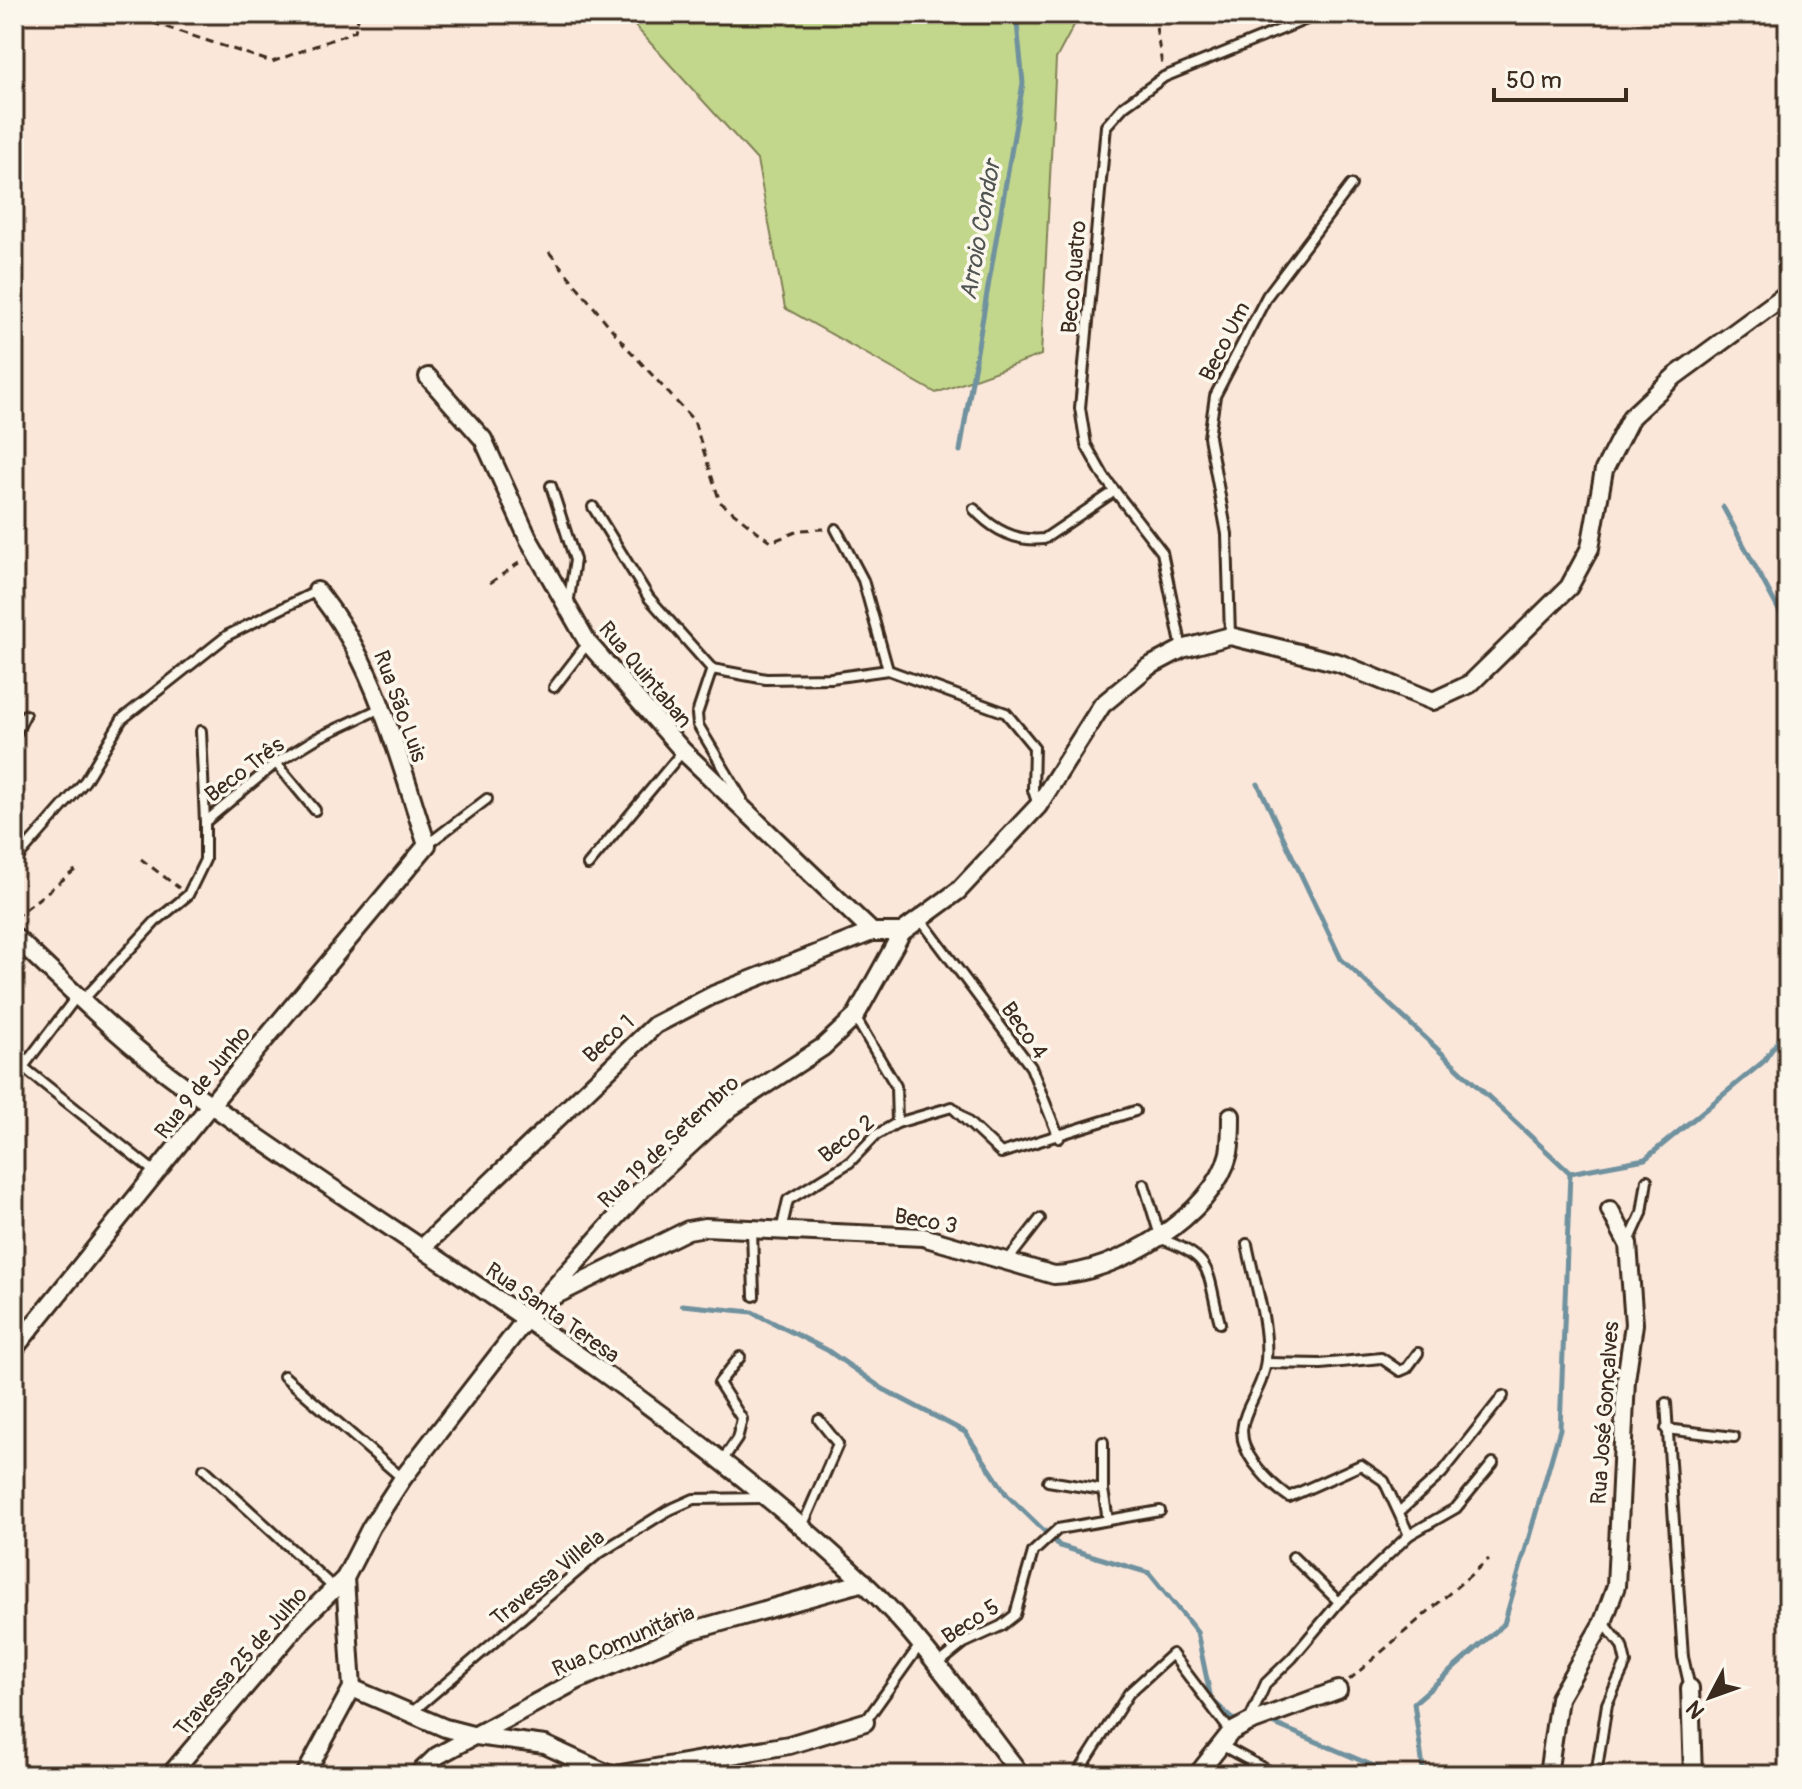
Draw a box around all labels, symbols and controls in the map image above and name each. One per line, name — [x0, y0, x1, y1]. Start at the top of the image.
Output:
scale bar — [1494, 52, 1626, 102]
text: 50 m — [1506, 66, 1562, 95]
water label: Arroio Condor — [954, 155, 1008, 302]
street label: Beco Quatro — [1055, 219, 1093, 335]
street label: Beco Um — [1193, 297, 1257, 386]
street label: Rua Quintaban — [592, 615, 698, 734]
street label: Rua São Luis — [367, 647, 433, 766]
street label: Beco Três — [199, 731, 290, 809]
street label: Beco 4 — [994, 996, 1054, 1065]
street label: Beco 1 — [577, 1008, 640, 1069]
street label: Rua 9 de Junho — [149, 1020, 257, 1145]
street label: Rua 19 de Setembro — [592, 1069, 745, 1214]
street label: Beco 2 — [813, 1108, 880, 1169]
street label: Beco 3 — [892, 1202, 959, 1240]
street label: Rua Santa Teresa — [480, 1256, 625, 1369]
street label: Rua José Gonçalves — [1585, 1320, 1625, 1506]
street label: Travessa Villela — [485, 1523, 610, 1632]
street label: Travessa 25 de Julho — [168, 1581, 314, 1742]
street label: Beco 5 — [937, 1593, 1005, 1651]
street label: Rua Comunitária — [548, 1598, 699, 1683]
north arrow — [1670, 1657, 1750, 1737]
text: N — [1680, 1695, 1711, 1724]

